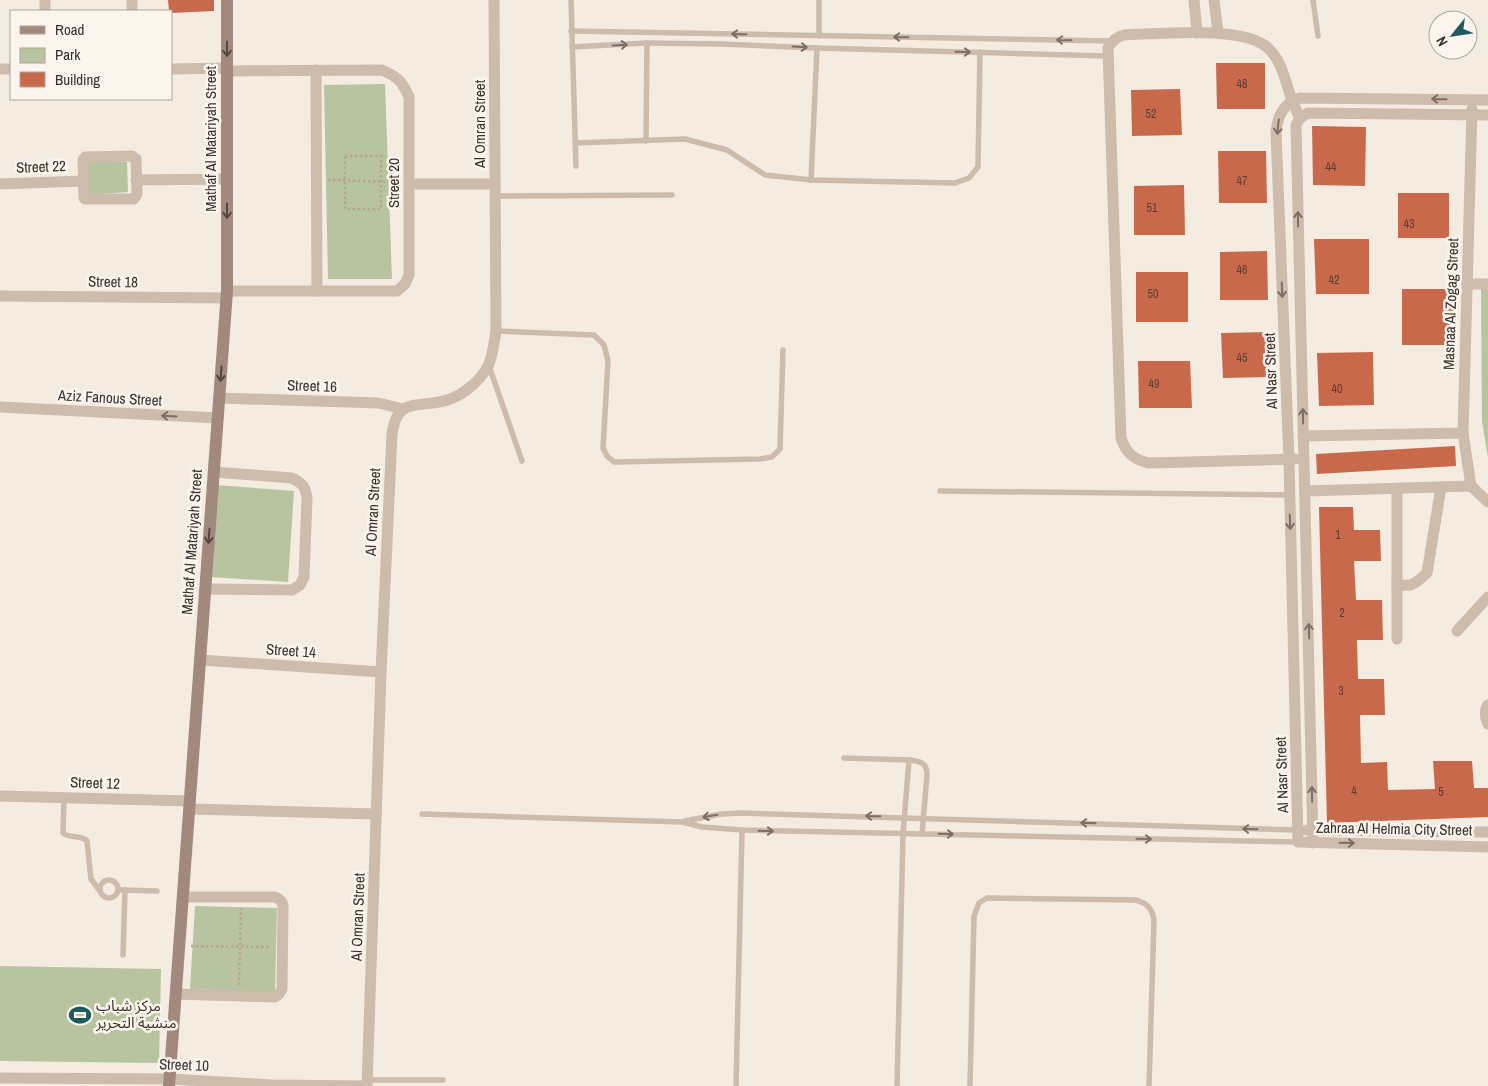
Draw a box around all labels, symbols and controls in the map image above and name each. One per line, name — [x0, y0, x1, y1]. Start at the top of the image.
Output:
legend — [10, 10, 172, 100]
north arrow — [1428, 10, 1478, 60]
text: Road — [55, 19, 84, 40]
one-way arrow — [731, 29, 747, 39]
one-way arrow — [893, 32, 910, 42]
text: N — [1432, 33, 1452, 50]
one-way arrow — [1056, 35, 1072, 45]
one-way arrow — [222, 40, 232, 56]
one-way arrow — [612, 40, 628, 49]
one-way arrow — [792, 43, 808, 52]
text: Park — [55, 44, 81, 65]
one-way arrow — [954, 47, 971, 57]
street label: Mathaf Al Matariyah Street — [200, 66, 221, 212]
text: Building — [55, 69, 100, 90]
house number: 48 — [1237, 76, 1247, 92]
street label: Al Omran Street — [469, 79, 490, 169]
one-way arrow — [1432, 94, 1448, 104]
house number: 52 — [1146, 106, 1156, 122]
one-way arrow — [1273, 119, 1282, 135]
street label: Street 22 — [16, 155, 66, 178]
street label: Street 20 — [383, 158, 404, 208]
house number: 44 — [1326, 159, 1337, 175]
house number: 47 — [1237, 173, 1248, 189]
house number: 51 — [1147, 200, 1158, 216]
one-way arrow — [222, 202, 232, 219]
one-way arrow — [1293, 211, 1302, 227]
house number: 43 — [1404, 216, 1414, 232]
street label: Masnaa Al Zogag Street — [1438, 237, 1463, 370]
house number: 46 — [1237, 262, 1247, 278]
street label: Street 18 — [88, 271, 138, 292]
house number: 42 — [1329, 272, 1339, 288]
one-way arrow — [1278, 281, 1287, 297]
house number: 50 — [1148, 286, 1158, 302]
street label: Al Nasr Street — [1259, 332, 1282, 411]
house number: 45 — [1237, 350, 1248, 366]
one-way arrow — [216, 365, 225, 381]
street label: Street 16 — [287, 374, 337, 397]
house number: 49 — [1149, 376, 1159, 392]
house number: 40 — [1332, 381, 1342, 397]
street label: Aziz Fanous Street — [57, 384, 163, 411]
one-way arrow — [1298, 409, 1308, 425]
one-way arrow — [161, 411, 177, 420]
street label: Al Omran Street — [360, 467, 385, 558]
street label: Mathaf Al Matariyah Street — [176, 468, 207, 615]
one-way arrow — [1286, 514, 1295, 530]
one-way arrow — [204, 527, 214, 543]
house number: 1 — [1335, 527, 1341, 543]
house number: 2 — [1339, 605, 1345, 621]
one-way arrow — [1304, 624, 1313, 640]
street label: Street 14 — [265, 638, 317, 663]
house number: 3 — [1338, 683, 1344, 699]
street label: Al Nasr Street — [1270, 736, 1293, 815]
street label: Street 12 — [70, 771, 120, 794]
house number: 4 — [1351, 783, 1357, 799]
house number: 5 — [1438, 784, 1444, 800]
one-way arrow — [1307, 786, 1317, 802]
one-way arrow — [703, 811, 719, 821]
one-way arrow — [865, 812, 881, 821]
street label: Zahraa Al Helmia City Street — [1316, 817, 1473, 840]
one-way arrow — [1080, 819, 1096, 828]
one-way arrow — [1242, 824, 1258, 833]
one-way arrow — [758, 826, 774, 836]
one-way arrow — [938, 829, 954, 839]
one-way arrow — [1135, 834, 1151, 843]
one-way arrow — [1339, 839, 1355, 848]
street label: Al Omran Street — [345, 872, 370, 962]
place label: مركز شباب منشية التحرير — [95, 995, 177, 1033]
sports icon: مركز شباب منشية التحرير — [67, 1002, 93, 1028]
street label: Street 10 — [159, 1053, 209, 1076]

